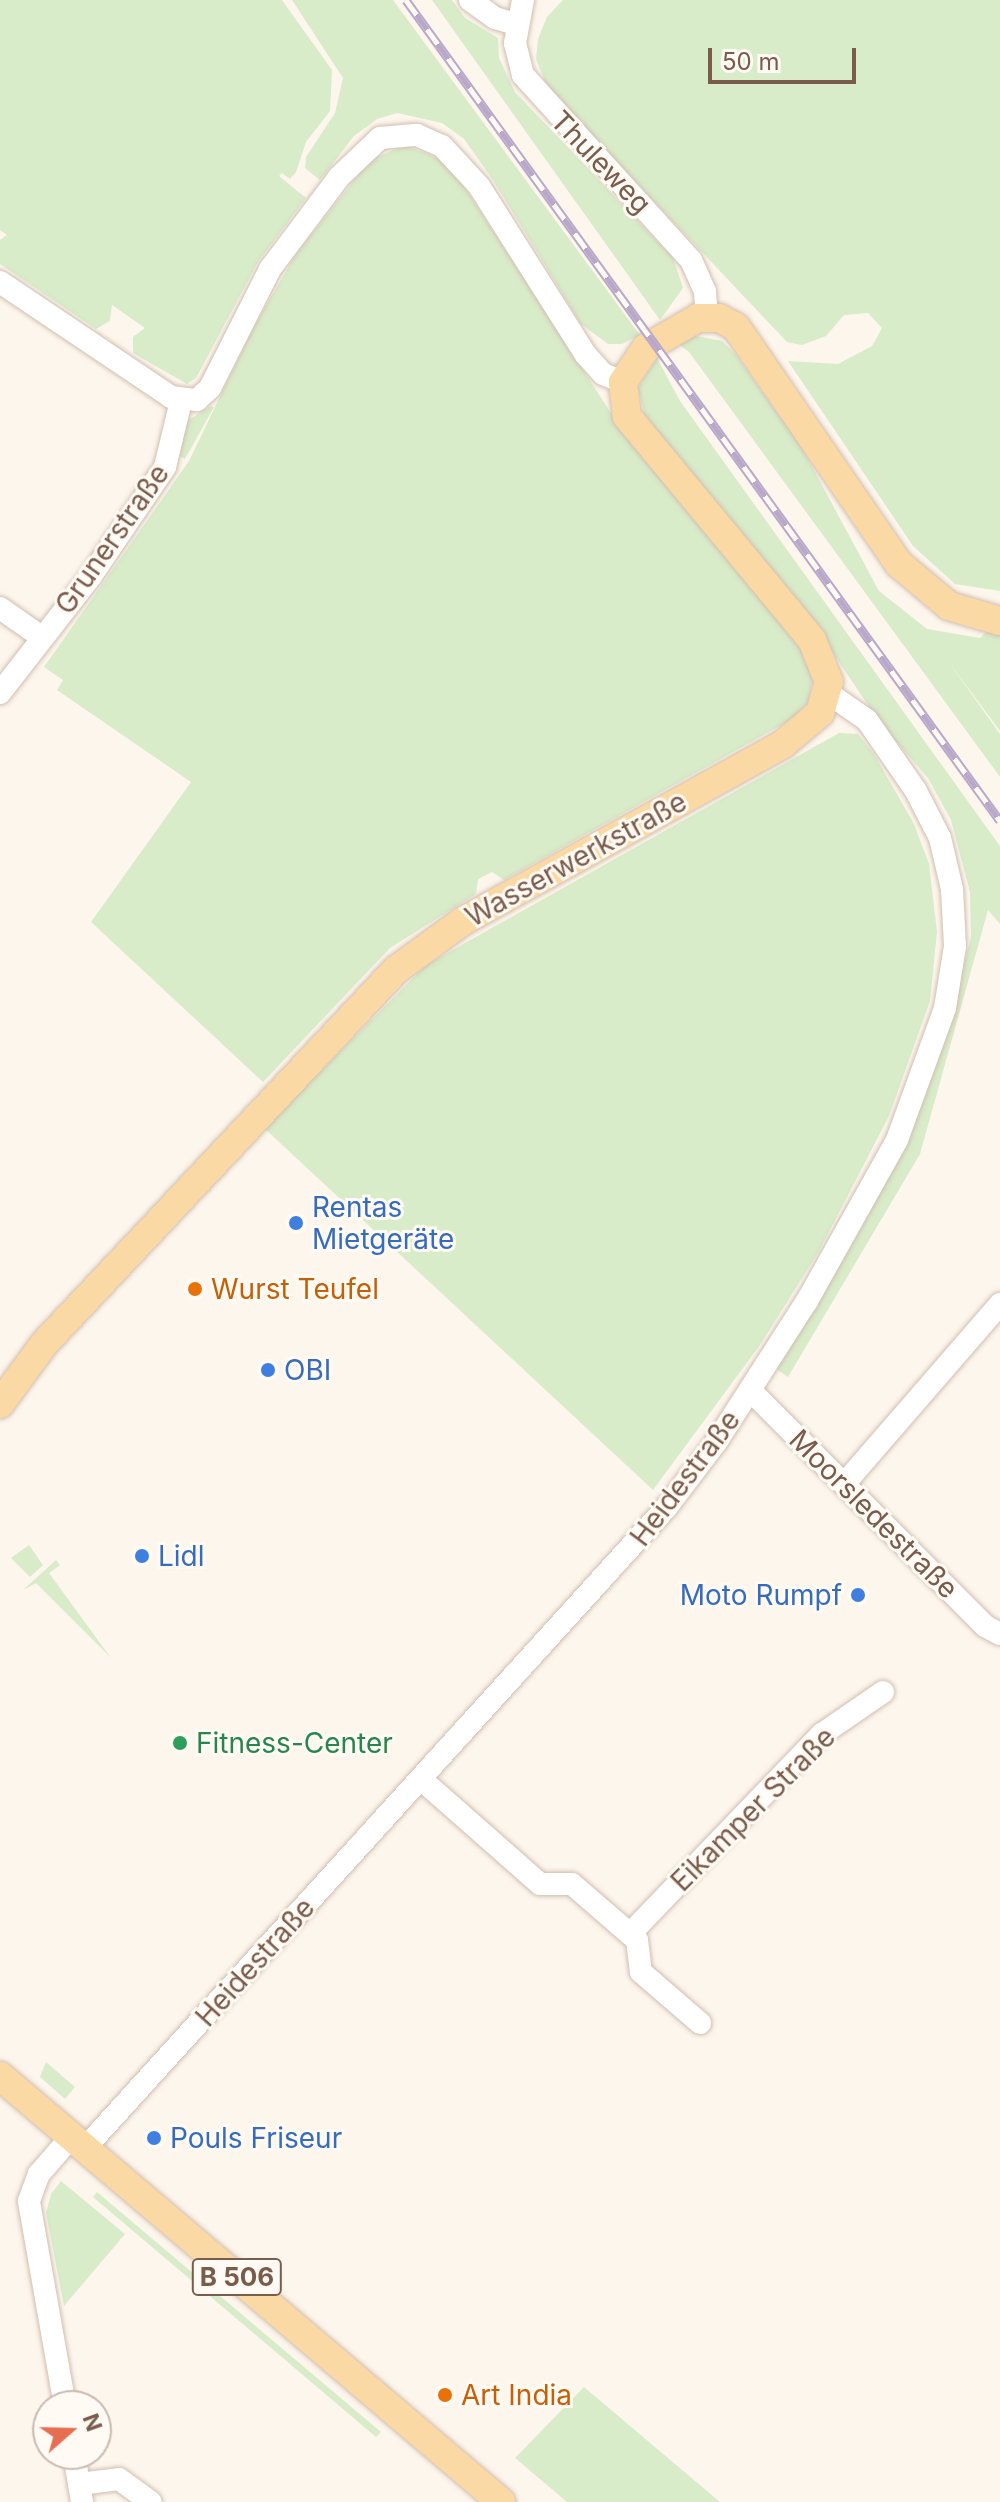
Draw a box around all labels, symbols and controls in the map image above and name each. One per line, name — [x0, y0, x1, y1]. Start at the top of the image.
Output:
scale bar — [712, 32, 860, 82]
text: 50 m — [722, 47, 780, 76]
street label: Thuleweg — [544, 104, 658, 220]
street label: Grunerstraße — [48, 458, 176, 620]
street label: Wasserwerkstraße — [460, 784, 692, 934]
place label: Rentas Mietgeräte — [312, 1190, 454, 1256]
marker: Rentas Mietgeräte — [287, 1214, 305, 1232]
place label: Wurst Teufel — [211, 1272, 379, 1306]
marker: Wurst Teufel — [186, 1280, 204, 1298]
place label: OBI — [284, 1353, 331, 1387]
marker: OBI — [259, 1361, 277, 1379]
street label: Heidestraße — [623, 1404, 747, 1552]
street label: Moorsledestraße — [783, 1423, 965, 1605]
place label: Lidl — [158, 1539, 205, 1573]
marker: Lidl — [133, 1547, 151, 1565]
place label: Moto Rumpf — [680, 1578, 842, 1612]
marker: Moto Rumpf — [849, 1586, 867, 1604]
street label: Eikamper Straße — [664, 1720, 842, 1898]
place label: Fitness-Center — [196, 1726, 393, 1760]
marker: Fitness-Center — [171, 1734, 189, 1752]
street label: Heidestraße — [189, 1891, 321, 2033]
place label: Pouls Friseur — [170, 2121, 342, 2155]
marker: Pouls Friseur — [145, 2129, 163, 2147]
road number: B 506 — [191, 2255, 283, 2299]
place label: Art India — [461, 2378, 572, 2412]
marker: Art India — [436, 2386, 454, 2404]
north arrow — [32, 2390, 112, 2470]
text: N — [78, 2410, 108, 2435]

